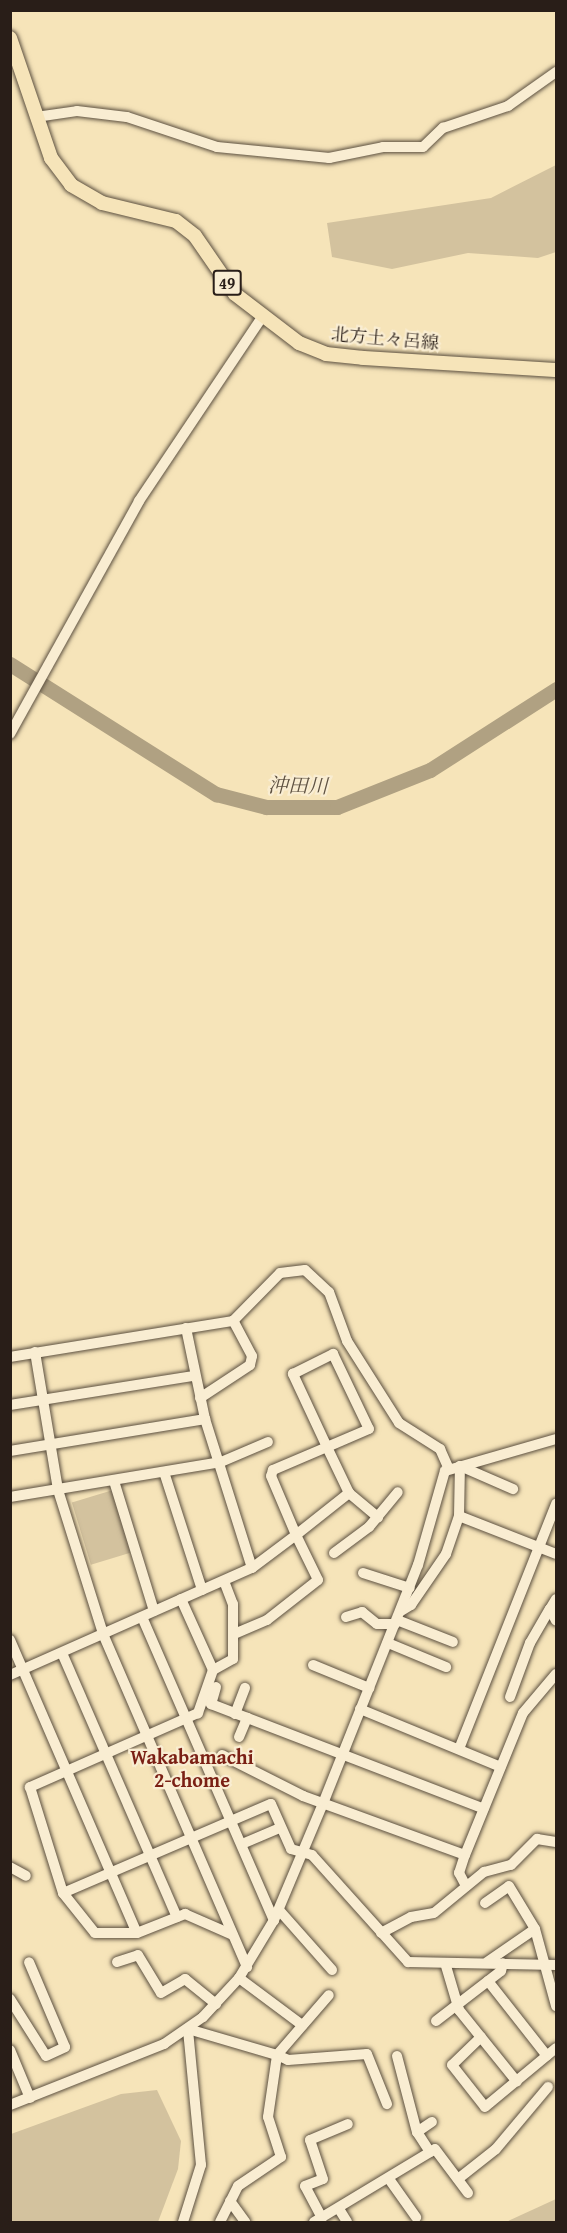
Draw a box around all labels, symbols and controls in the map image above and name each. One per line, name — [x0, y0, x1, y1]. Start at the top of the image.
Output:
road number: 49 — [212, 270, 242, 296]
street label: 北方土々呂線 — [330, 324, 440, 354]
water label: 沖田川 — [268, 772, 328, 798]
district label: Wakabamachi 2-chome — [130, 1744, 254, 1791]

